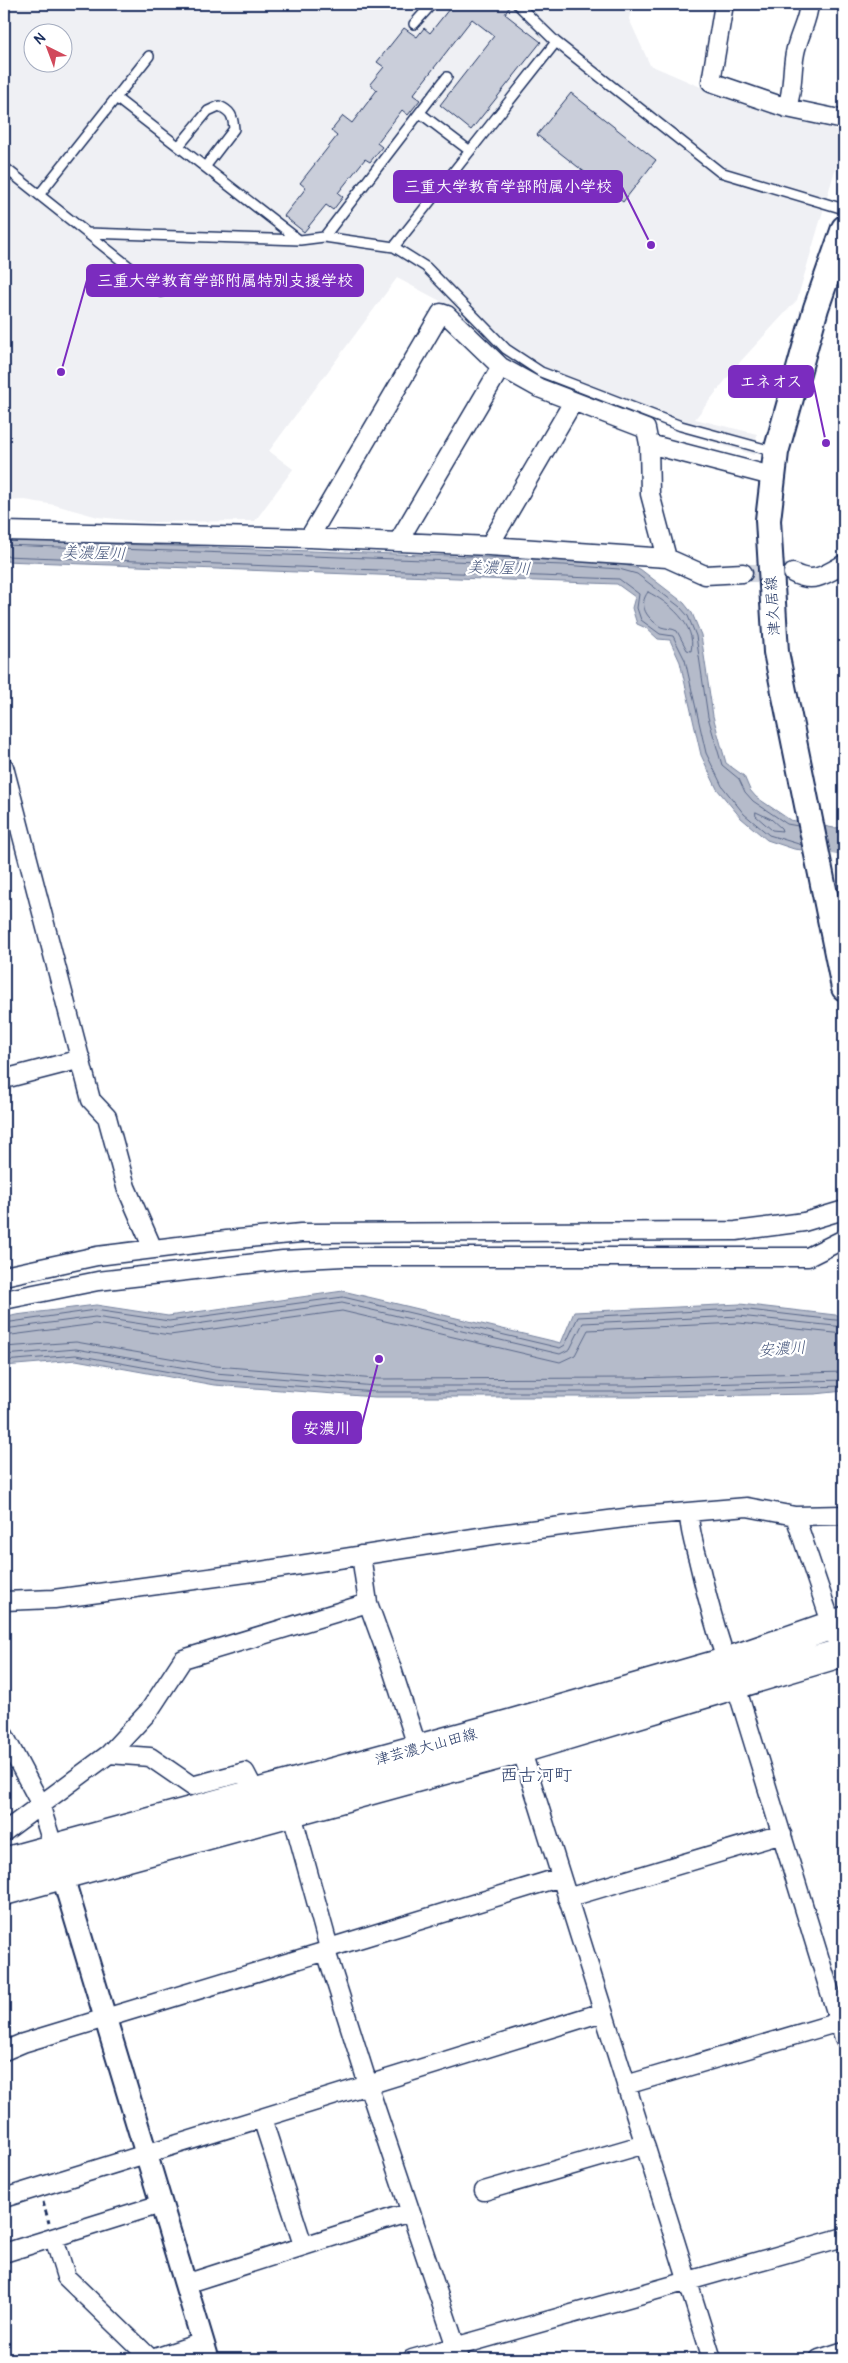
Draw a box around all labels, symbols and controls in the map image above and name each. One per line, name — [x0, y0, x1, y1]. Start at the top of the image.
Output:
north arrow — [22, 22, 72, 72]
text: N — [30, 29, 49, 48]
callout: 三重大学教育学部附属小学校 — [394, 171, 622, 202]
text: 三重大学教育学部附属小学校 — [404, 177, 612, 197]
callout: 三重大学教育学部附属特別支援学校 — [87, 265, 363, 296]
text: 三重大学教育学部附属特別支援学校 — [97, 271, 353, 291]
callout: エネオス — [729, 366, 813, 397]
text: エネオス — [739, 372, 803, 392]
water label: 美濃屋川 — [62, 542, 126, 564]
water label: 美濃屋川 — [467, 557, 531, 579]
street label: 津久居線 — [761, 575, 785, 637]
water label: 安濃川 — [757, 1337, 807, 1361]
callout: 安濃川 — [293, 1412, 361, 1443]
text: 安濃川 — [303, 1419, 351, 1439]
street label: 津芸濃大山田線 — [373, 1724, 479, 1770]
district label: 西古河町 — [500, 1764, 572, 1787]

